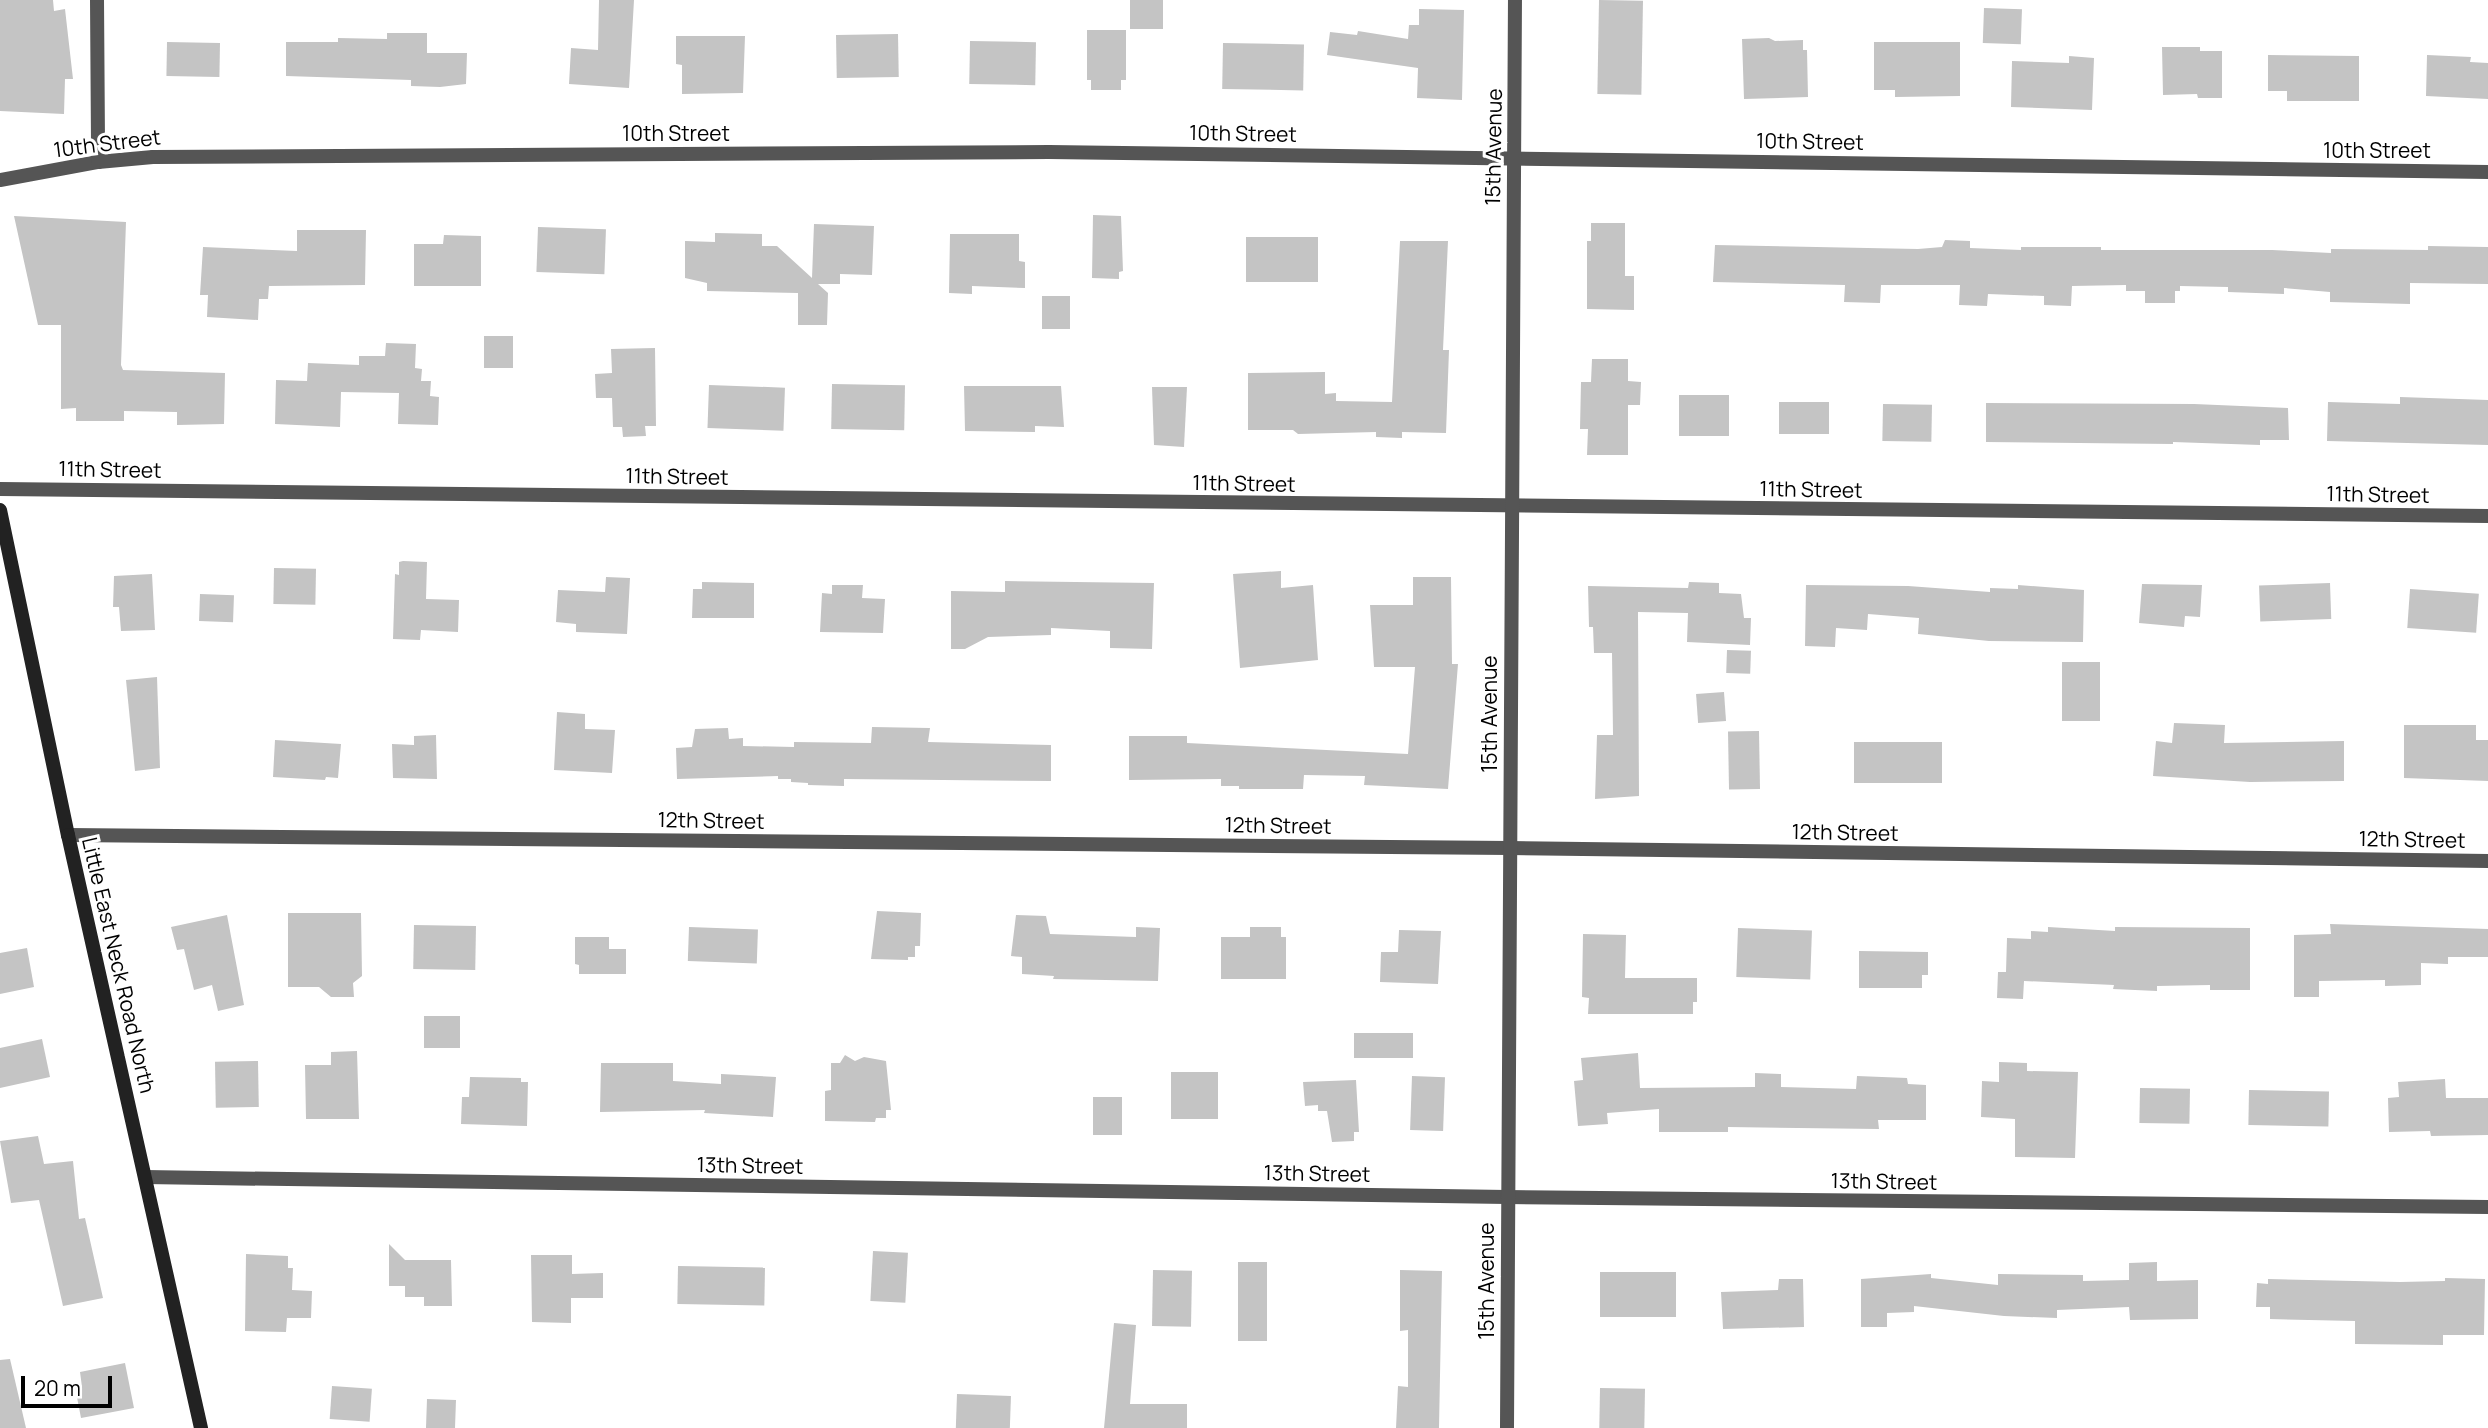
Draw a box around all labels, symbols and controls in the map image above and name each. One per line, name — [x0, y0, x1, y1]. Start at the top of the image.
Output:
street label: 15th Avenue — [1479, 88, 1507, 206]
street label: 10th Street — [1189, 119, 1297, 147]
street label: 10th Street — [622, 120, 730, 146]
street label: 10th Street — [52, 124, 162, 162]
street label: 10th Street — [1756, 127, 1864, 155]
street label: 10th Street — [2323, 137, 2431, 163]
street label: 11th Street — [58, 456, 162, 482]
street label: 11th Street — [625, 463, 729, 489]
street label: 11th Street — [1192, 470, 1296, 496]
street label: 11th Street — [1759, 476, 1863, 502]
street label: 11th Street — [2326, 481, 2430, 507]
street label: 15th Avenue — [1476, 655, 1502, 773]
street label: 12th Street — [657, 806, 765, 834]
street label: 12th Street — [1224, 811, 1332, 839]
street label: 12th Street — [1791, 818, 1899, 846]
street label: 12th Street — [2358, 825, 2466, 853]
street label: Little East Neck Road North — [77, 835, 161, 1095]
street label: 13th Street — [697, 1151, 803, 1179]
street label: 13th Street — [1264, 1159, 1370, 1187]
street label: 13th Street — [1831, 1167, 1937, 1195]
street label: 15th Avenue — [1473, 1222, 1499, 1340]
scale bar — [24, 1362, 116, 1406]
text: 20 m — [34, 1374, 81, 1402]

